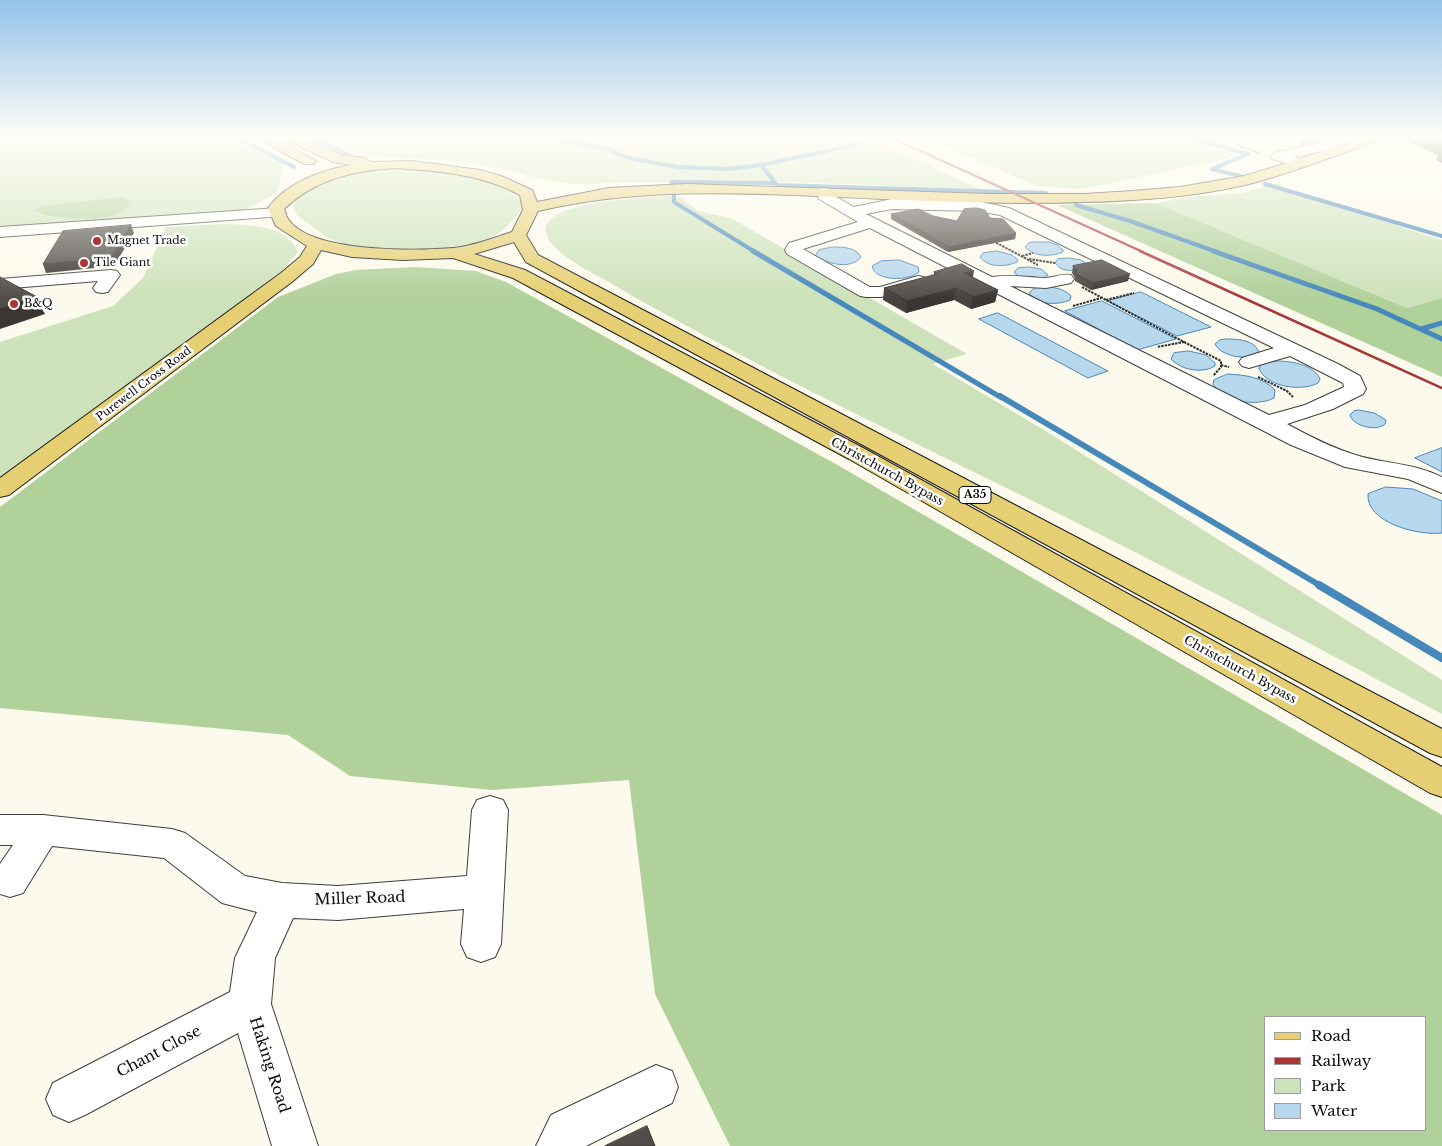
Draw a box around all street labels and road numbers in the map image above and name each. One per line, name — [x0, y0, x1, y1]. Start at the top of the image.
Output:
street label: Purewell Cross Road — [94, 344, 194, 424]
street label: Christchurch Bypass — [828, 435, 946, 509]
road number: A35 — [959, 486, 991, 504]
street label: Christchurch Bypass — [1181, 633, 1299, 707]
street label: Miller Road — [314, 888, 406, 910]
street label: Haking Road — [245, 1015, 293, 1115]
street label: Chant Close — [114, 1022, 204, 1082]

